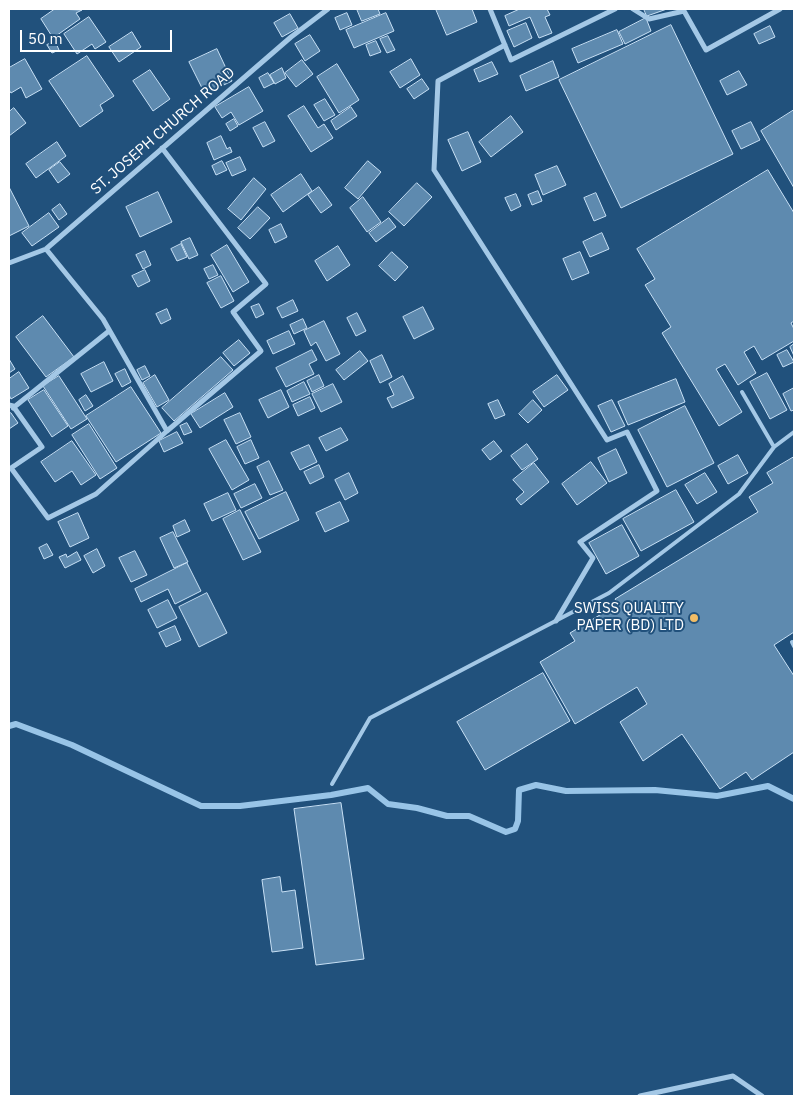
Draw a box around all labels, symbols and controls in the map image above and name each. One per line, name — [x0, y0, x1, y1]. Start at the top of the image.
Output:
scale bar — [22, 20, 175, 52]
text: 50 m — [28, 29, 63, 48]
street label: ST. JOSEPH CHURCH ROAD — [87, 64, 239, 198]
place label: SWISS QUALITY PAPER (BD) LTD — [574, 600, 684, 635]
marker: SWISS QUALITY PAPER (BD) LTD — [688, 612, 700, 624]

